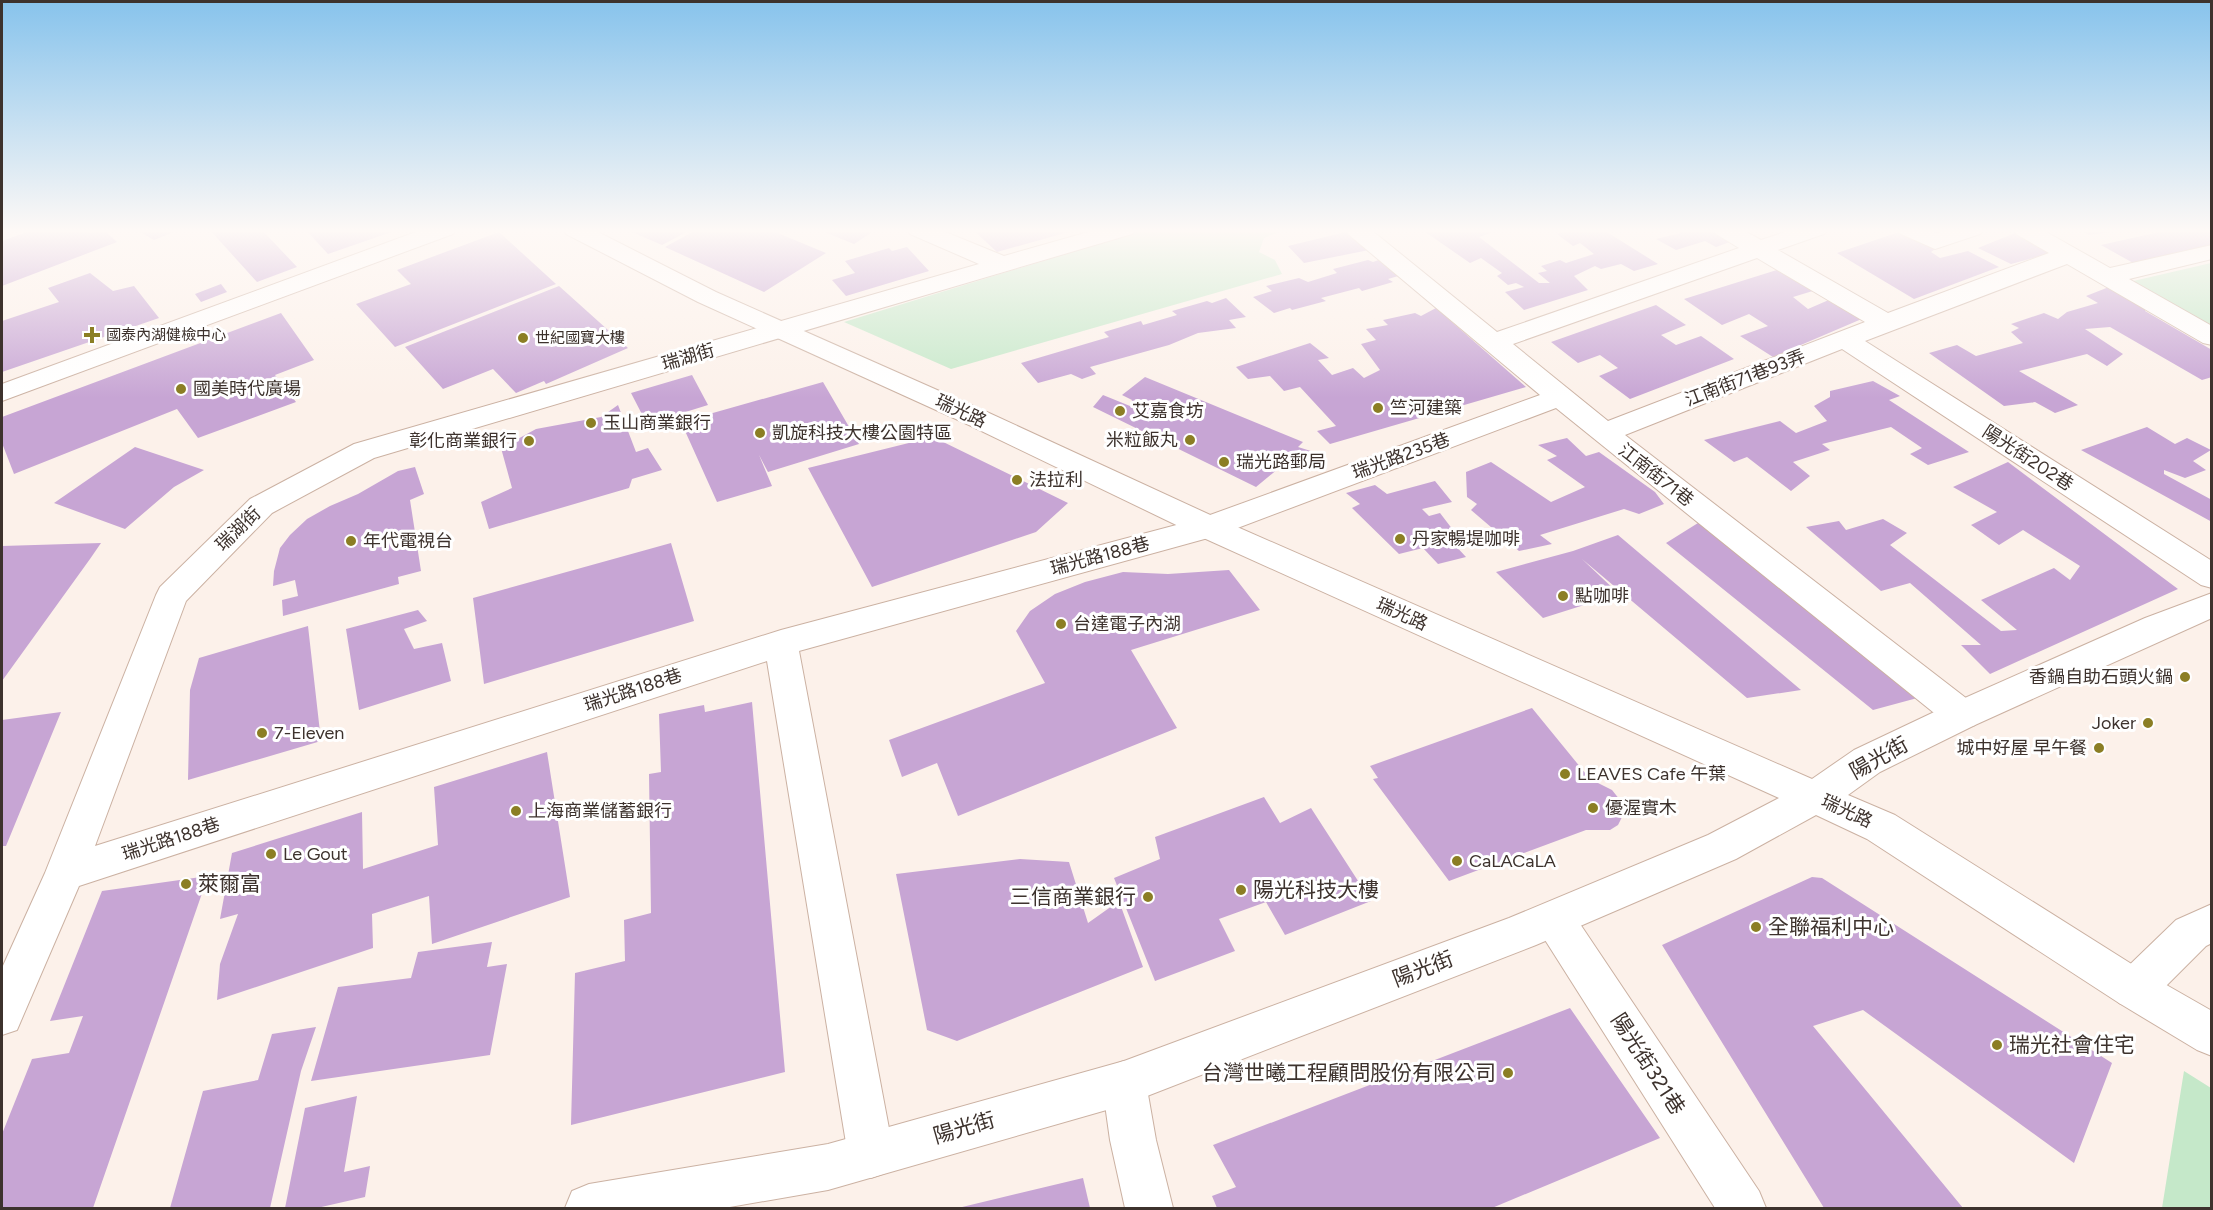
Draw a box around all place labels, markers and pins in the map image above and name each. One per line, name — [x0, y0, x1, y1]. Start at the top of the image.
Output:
marker: 國泰內湖健檢中心 — [83, 326, 101, 344]
place label: 國泰內湖健檢中心 — [106, 326, 226, 344]
place label: 世紀國寶大樓 — [535, 329, 625, 347]
marker: 世紀國寶大樓 — [516, 331, 530, 345]
place label: 國美時代廣場 — [193, 378, 301, 400]
marker: 國美時代廣場 — [174, 382, 188, 396]
place label: 竺河建築 — [1390, 397, 1462, 419]
place label: 艾嘉食坊 — [1132, 400, 1204, 422]
marker: 竺河建築 — [1371, 401, 1385, 415]
marker: 艾嘉食坊 — [1113, 404, 1127, 418]
place label: 玉山商業銀行 — [603, 412, 711, 434]
marker: 玉山商業銀行 — [584, 416, 598, 430]
place label: 凱旋科技大樓公園特區 — [772, 422, 952, 444]
marker: 凱旋科技大樓公園特區 — [753, 426, 767, 440]
place label: 米粒飯丸 — [1106, 429, 1178, 451]
place label: 彰化商業銀行 — [409, 430, 517, 452]
marker: 米粒飯丸 — [1183, 433, 1197, 447]
marker: 彰化商業銀行 — [522, 434, 536, 448]
place label: 瑞光路郵局 — [1236, 451, 1326, 473]
marker: 瑞光路郵局 — [1217, 455, 1231, 469]
place label: 法拉利 — [1029, 469, 1083, 491]
marker: 法拉利 — [1010, 473, 1024, 487]
place label: 丹家暢堤咖啡 — [1412, 528, 1520, 550]
place label: 年代電視台 — [363, 530, 453, 552]
marker: 丹家暢堤咖啡 — [1393, 532, 1407, 546]
marker: 年代電視台 — [344, 534, 358, 548]
place label: 點咖啡 — [1575, 585, 1629, 607]
marker: 點咖啡 — [1556, 589, 1570, 603]
place label: 台達電子內湖 — [1073, 613, 1181, 635]
marker: 台達電子內湖 — [1054, 617, 1068, 631]
place label: 香鍋自助石頭火鍋 — [2029, 666, 2173, 688]
marker: 香鍋自助石頭火鍋 — [2178, 670, 2192, 684]
place label: Joker — [2092, 712, 2136, 734]
marker: Joker — [2141, 716, 2155, 730]
place label: 7-Eleven — [274, 722, 344, 744]
marker: 7-Eleven — [255, 726, 269, 740]
place label: 城中好屋 早午餐 — [1957, 737, 2087, 759]
marker: 城中好屋 早午餐 — [2092, 741, 2106, 755]
place label: LEAVES Cafe 午葉 — [1577, 763, 1726, 785]
marker: LEAVES Cafe 午葉 — [1558, 767, 1572, 781]
place label: 優渥實木 — [1605, 797, 1677, 819]
place label: 上海商業儲蓄銀行 — [528, 800, 672, 822]
marker: 優渥實木 — [1586, 801, 1600, 815]
marker: 上海商業儲蓄銀行 — [509, 804, 523, 818]
place label: Le Gout — [283, 843, 348, 865]
marker: Le Gout — [264, 847, 278, 861]
place label: CaLACaLA — [1469, 850, 1556, 872]
marker: CaLACaLA — [1450, 854, 1464, 868]
place label: 萊爾富 — [198, 871, 261, 896]
marker: 萊爾富 — [179, 877, 193, 891]
place label: 陽光科技大樓 — [1253, 877, 1379, 902]
marker: 陽光科技大樓 — [1234, 883, 1248, 897]
place label: 三信商業銀行 — [1010, 884, 1136, 909]
marker: 三信商業銀行 — [1141, 890, 1155, 904]
place label: 全聯福利中心 — [1768, 914, 1894, 939]
marker: 全聯福利中心 — [1749, 920, 1763, 934]
place label: 瑞光社會住宅 — [2009, 1032, 2135, 1057]
marker: 瑞光社會住宅 — [1990, 1038, 2004, 1052]
place label: 台灣世曦工程顧問股份有限公司 — [1202, 1060, 1496, 1085]
marker: 台灣世曦工程顧問股份有限公司 — [1501, 1066, 1515, 1080]

